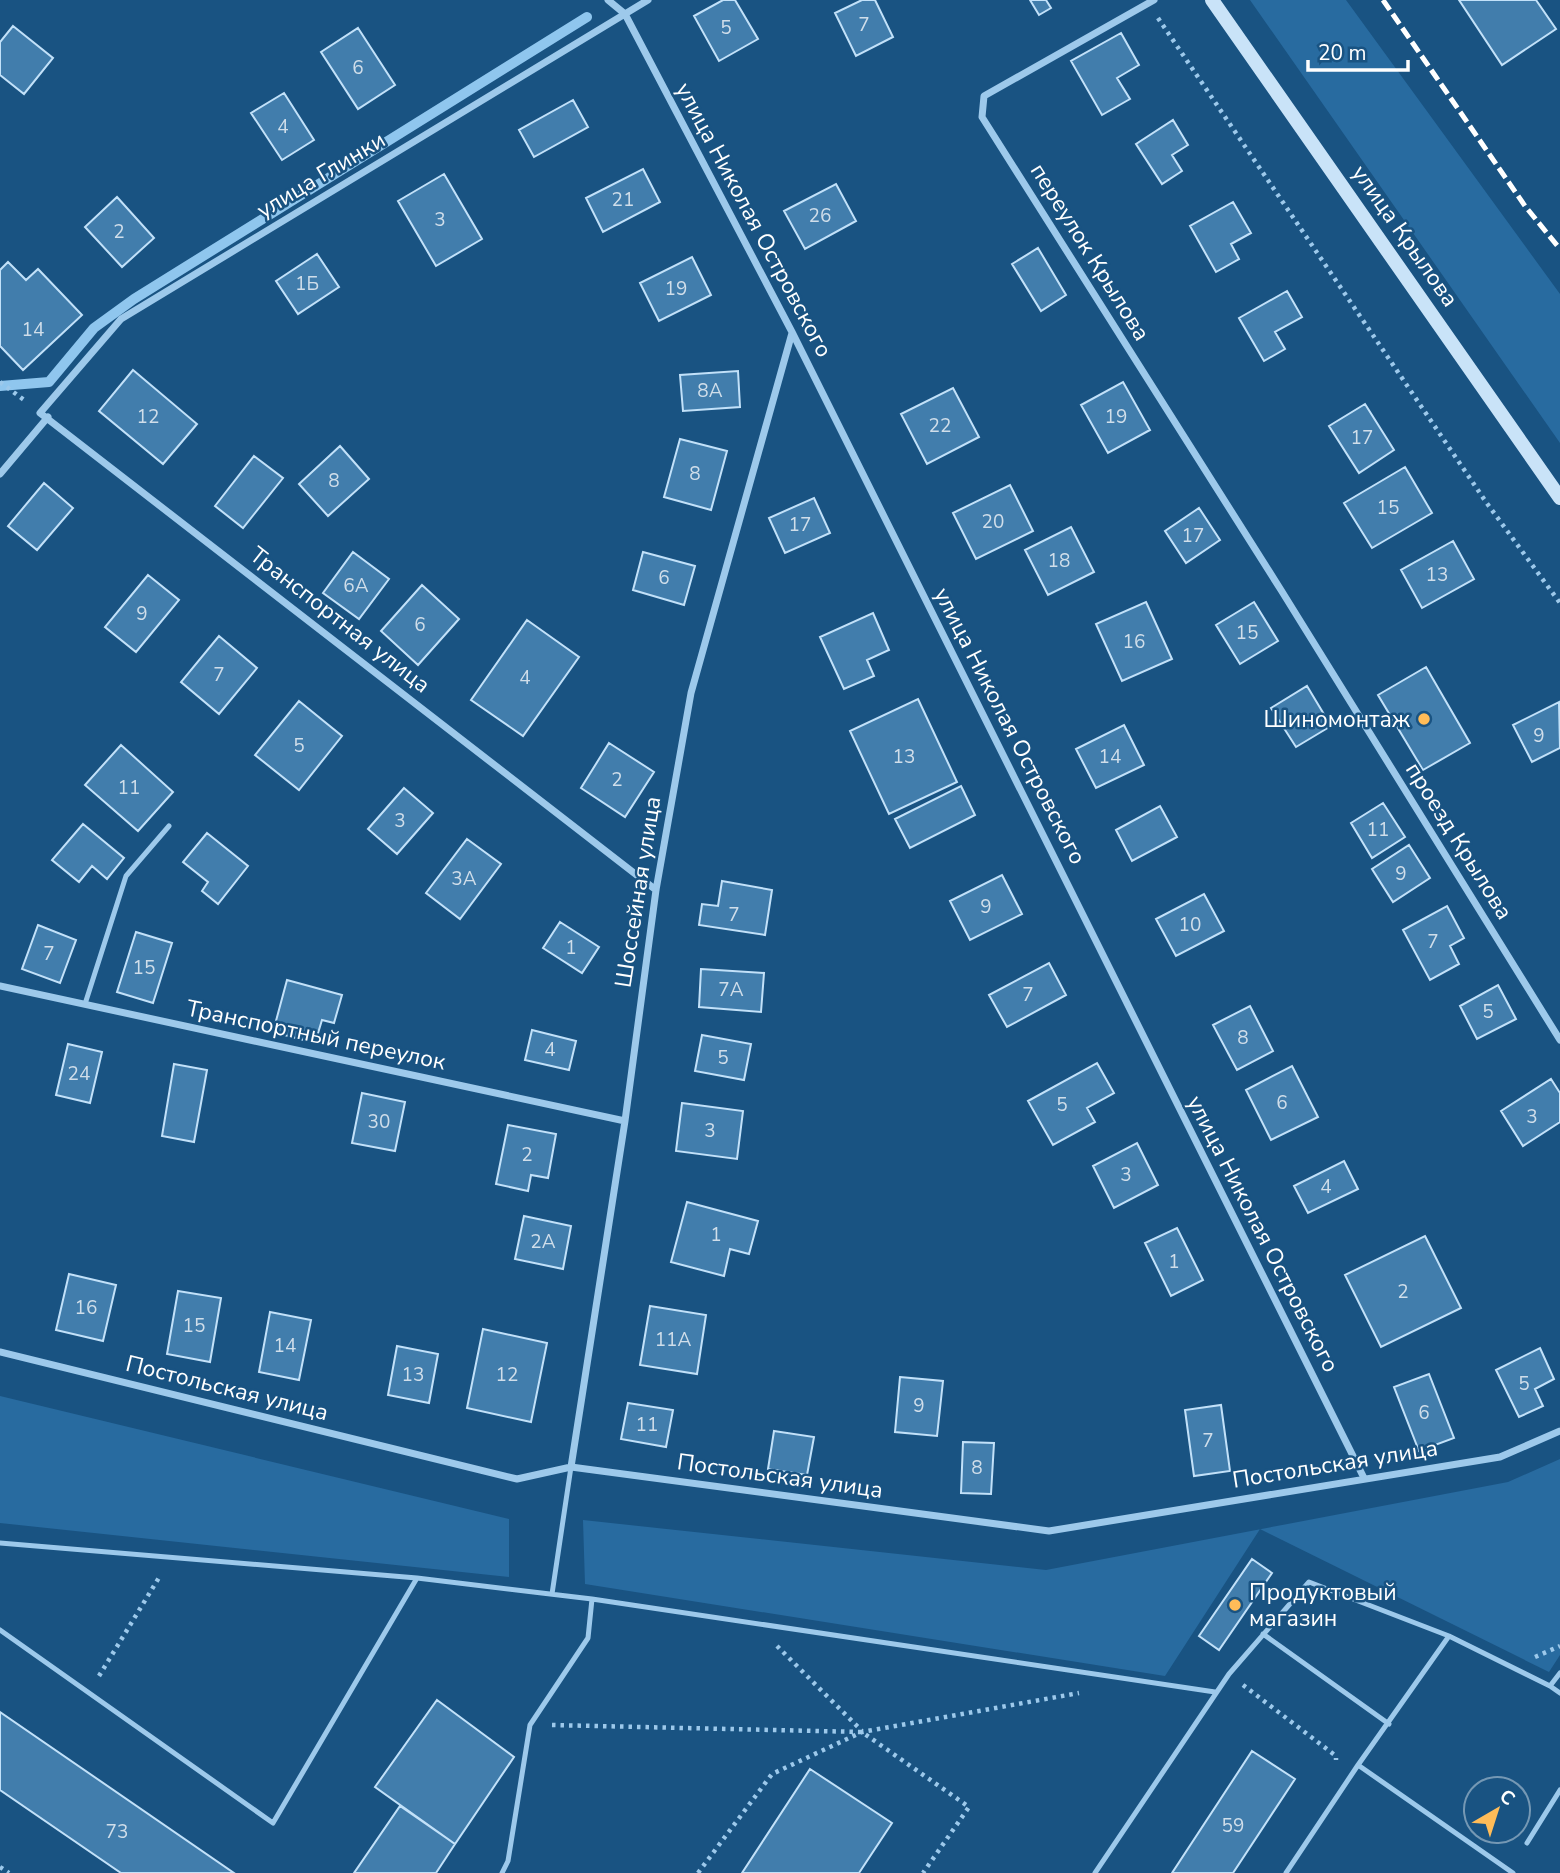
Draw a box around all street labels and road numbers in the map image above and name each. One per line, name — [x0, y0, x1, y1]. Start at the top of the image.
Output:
street label: улица Николая Островского — [668, 77, 840, 363]
street label: улица Глинки — [251, 124, 391, 226]
street label: переулок Крылова — [1023, 157, 1157, 347]
street label: улица Крылова — [1345, 159, 1465, 313]
street label: Транспортная улица — [243, 540, 437, 700]
street label: улица Николая Островского — [927, 582, 1093, 870]
street label: проезд Крылова — [1398, 756, 1520, 926]
street label: Шоссейная улица — [608, 794, 668, 990]
street label: Транспортный переулок — [184, 992, 449, 1078]
street label: улица Николая Островского — [1180, 1090, 1346, 1378]
street label: Постольская улица — [123, 1348, 331, 1428]
street label: Постольская улица — [1230, 1432, 1440, 1496]
street label: Постольская улица — [675, 1446, 885, 1506]

